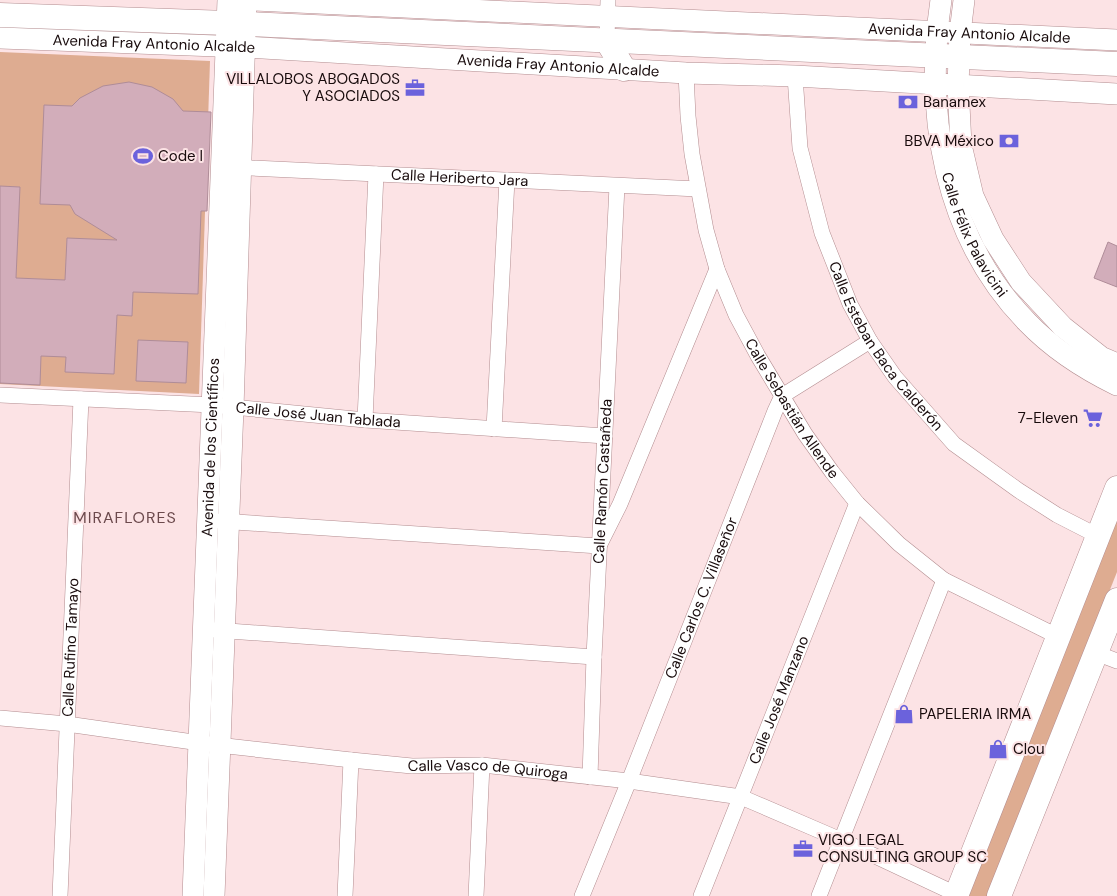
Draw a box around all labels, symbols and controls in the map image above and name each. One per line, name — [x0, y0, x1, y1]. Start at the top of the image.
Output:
street label: Avenida Fray Antonio Alcalde — [868, 18, 1071, 48]
street label: Avenida Fray Antonio Alcalde — [52, 30, 256, 58]
street label: Avenida Fray Antonio Alcalde — [457, 50, 660, 81]
place label: VILLALOBOS ABOGADOS Y ASOCIADOS — [226, 69, 400, 106]
office icon: VILLALOBOS ABOGADOS Y ASOCIADOS — [404, 77, 426, 99]
bank icon: Banamex — [897, 91, 919, 113]
place label: Banamex — [923, 92, 987, 112]
bank icon: BBVA México — [998, 130, 1020, 152]
place label: BBVA México — [904, 131, 994, 151]
sports icon: Code I — [132, 145, 154, 167]
place label: Code I — [158, 146, 203, 166]
street label: Calle Heriberto Jara — [391, 165, 529, 191]
street label: Calle Félix Palavicini — [937, 170, 1012, 301]
street label: Calle Esteban Baca Calderón — [824, 259, 948, 435]
street label: Calle Sebastián Allende — [740, 335, 844, 483]
street label: Avenida de los Científicos — [197, 357, 224, 537]
street label: Calle José Juan Tablada — [235, 397, 401, 432]
street label: Calle Ramón Castañeda — [589, 398, 617, 564]
supermarket icon: 7-Eleven — [1082, 407, 1104, 429]
place label: 7-Eleven — [1018, 408, 1078, 428]
district label: MIRAFLORES — [73, 507, 177, 528]
street label: Calle Carlos C. Villaseñor — [660, 514, 742, 682]
street label: Calle Rufino Tamayo — [58, 577, 83, 717]
street label: Calle José Manzano — [744, 633, 813, 767]
shop icon: PAPELERIA IRMA — [893, 703, 915, 725]
place label: PAPELERIA IRMA — [919, 704, 1031, 724]
shop icon: Clou — [987, 738, 1009, 760]
place label: Clou — [1013, 739, 1045, 759]
street label: Calle Vasco de Quiroga — [408, 755, 569, 784]
place label: VIGO LEGAL CONSULTING GROUP SC — [818, 830, 987, 867]
office icon: VIGO LEGAL CONSULTING GROUP SC — [792, 838, 814, 860]

